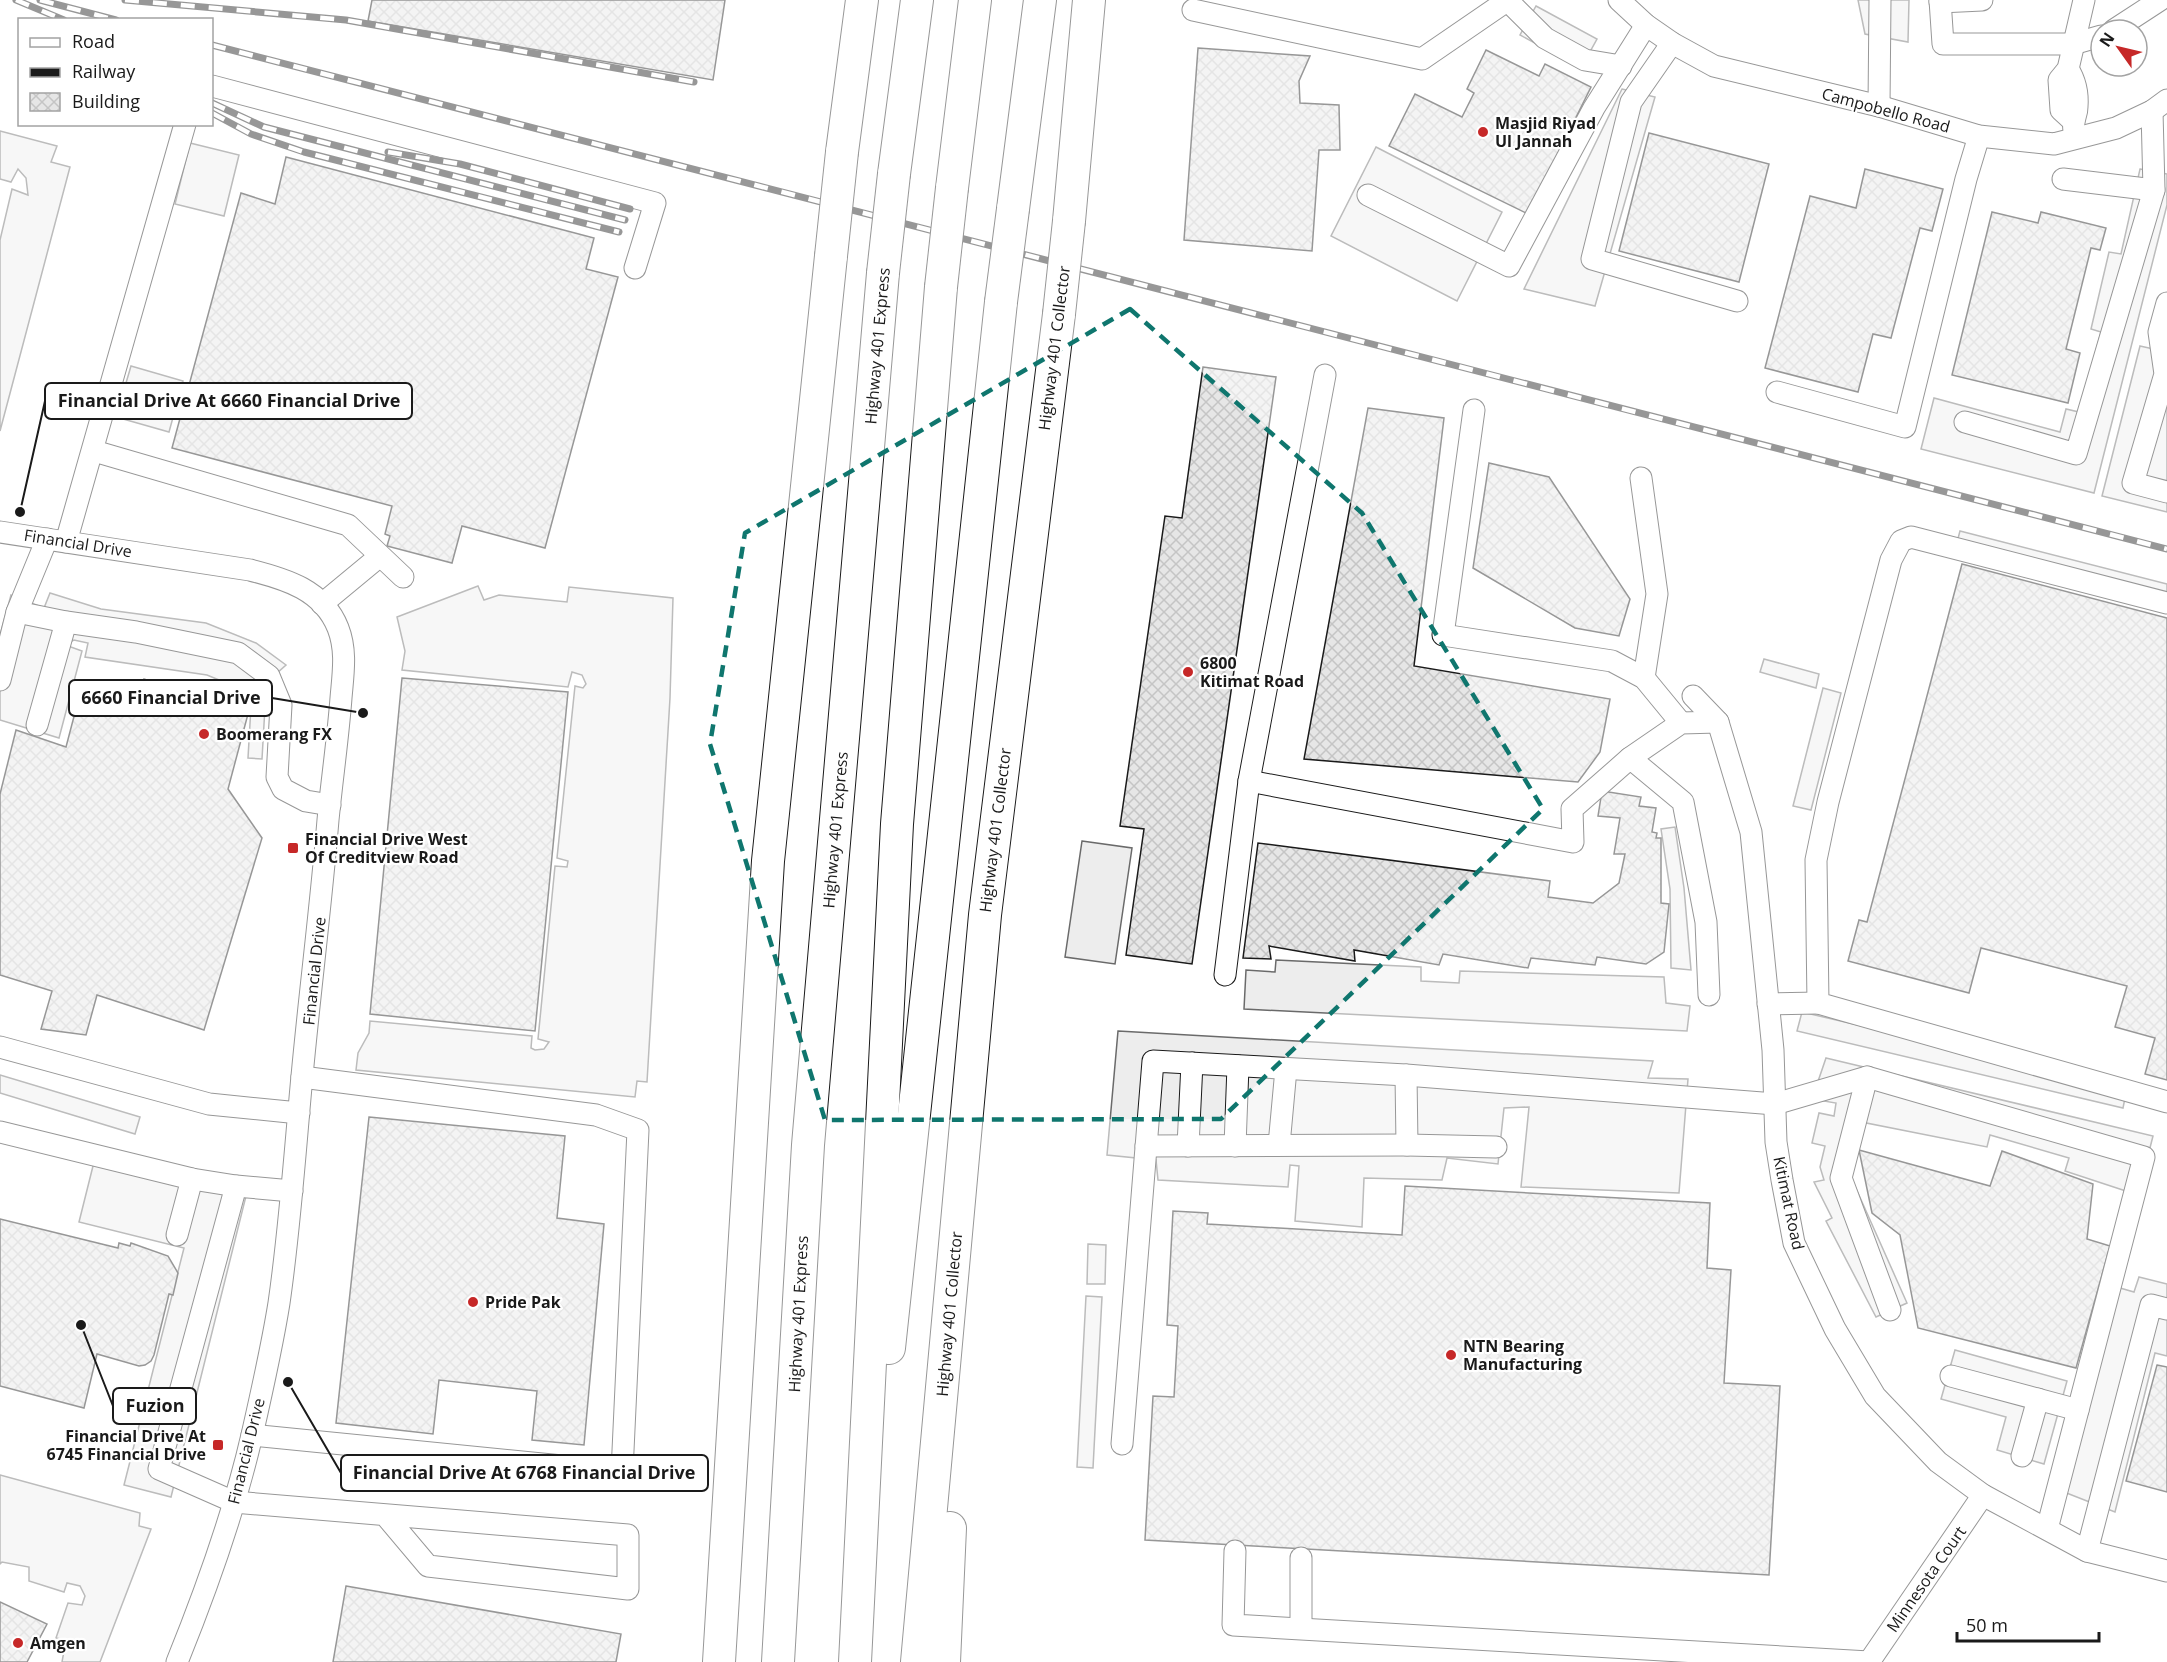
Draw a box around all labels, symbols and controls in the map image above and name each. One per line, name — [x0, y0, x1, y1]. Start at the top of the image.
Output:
legend — [18, 18, 213, 126]
north arrow — [2089, 18, 2149, 78]
text: N — [2094, 28, 2119, 51]
text: Road — [72, 29, 115, 53]
text: Railway — [72, 59, 136, 83]
street label: Campobello Road — [1819, 82, 1953, 138]
text: Building — [72, 89, 140, 113]
place label: Masjid Riyad Ul Jannah — [1495, 112, 1596, 152]
marker: Masjid Riyad Ul Jannah — [1476, 125, 1490, 139]
street label: Highway 401 Collector — [1033, 264, 1075, 432]
street label: Highway 401 Express — [859, 267, 895, 425]
callout: Financial Drive At 6660 Financial Drive — [45, 383, 412, 419]
text: Financial Drive At 6660 Financial Drive — [58, 388, 400, 412]
street label: Financial Drive — [23, 524, 133, 562]
place label: 6800 Kitimat Road — [1200, 652, 1304, 692]
marker: 6800 Kitimat Road — [1181, 665, 1195, 679]
callout: 6660 Financial Drive — [69, 680, 272, 716]
text: 6660 Financial Drive — [81, 685, 261, 709]
place label: Boomerang FX — [216, 723, 332, 745]
marker: Boomerang FX — [197, 727, 211, 741]
street label: Highway 401 Collector — [974, 746, 1016, 914]
street label: Highway 401 Express — [817, 751, 853, 909]
place label: Financial Drive West Of Creditview Road — [305, 828, 468, 868]
marker: Financial Drive West Of Creditview Road — [286, 841, 300, 855]
street label: Financial Drive — [297, 916, 331, 1026]
street label: Kitimat Road — [1768, 1154, 1810, 1252]
street label: Highway 401 Collector — [931, 1230, 967, 1397]
street label: Highway 401 Express — [783, 1235, 813, 1393]
place label: Pride Pak — [485, 1291, 561, 1313]
marker: Pride Pak — [466, 1295, 480, 1309]
place label: NTN Bearing Manufacturing — [1463, 1335, 1582, 1375]
marker: NTN Bearing Manufacturing — [1444, 1348, 1458, 1362]
callout: Fuzion — [113, 1388, 196, 1424]
text: Fuzion — [126, 1393, 184, 1417]
street label: Financial Drive — [222, 1396, 270, 1506]
place label: Financial Drive At 6745 Financial Drive — [47, 1425, 206, 1465]
marker: Financial Drive At 6745 Financial Drive — [211, 1438, 225, 1452]
callout: Financial Drive At 6768 Financial Drive — [341, 1455, 708, 1491]
text: Financial Drive At 6768 Financial Drive — [353, 1460, 695, 1484]
street label: Minnesota Court — [1881, 1521, 1971, 1636]
scale bar — [1957, 1605, 2100, 1643]
text: 50 m — [1966, 1613, 2008, 1637]
place label: Amgen — [30, 1632, 86, 1654]
marker: Amgen — [11, 1636, 25, 1650]

